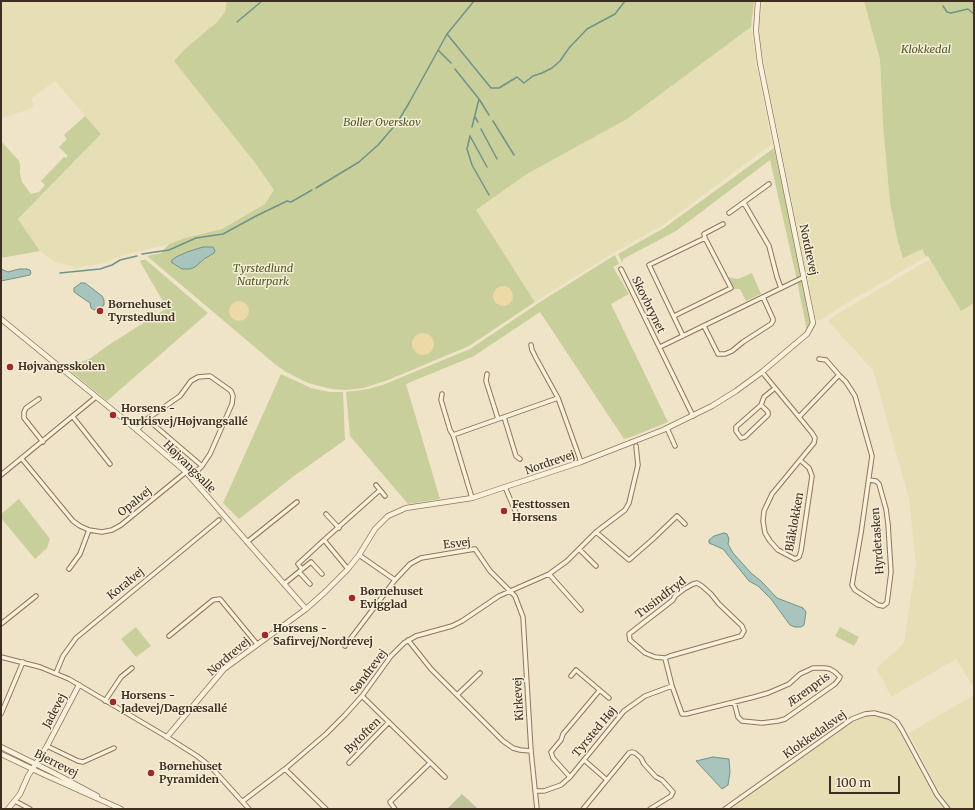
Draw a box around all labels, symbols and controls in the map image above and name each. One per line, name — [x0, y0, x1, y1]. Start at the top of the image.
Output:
park label: Klokkedal — [901, 43, 951, 57]
park label: Boller Overskov — [343, 116, 421, 130]
street label: Nordrevej — [796, 223, 820, 277]
park label: Tyrstedlund Naturpark — [233, 262, 293, 288]
street label: Skovbrynet — [629, 275, 667, 335]
place label: Børnehuset Tyrstedlund — [108, 298, 175, 324]
marker: Børnehuset Tyrstedlund — [95, 306, 105, 316]
place label: Højvangsskolen — [18, 360, 105, 374]
marker: Højvangsskolen — [5, 362, 15, 372]
place label: Horsens - Turkisvej/Højvangsallé — [121, 402, 248, 428]
marker: Horsens - Turkisvej/Højvangsallé — [108, 410, 118, 420]
street label: Højvangsalle — [160, 438, 218, 496]
street label: Nordrevej — [523, 448, 577, 478]
street label: Opalvej — [115, 484, 155, 520]
street label: Blåklokken — [783, 491, 807, 553]
place label: Festtossen Horsens — [512, 498, 570, 524]
marker: Festtossen Horsens — [499, 506, 509, 516]
street label: Hyrdetasken — [869, 507, 887, 575]
street label: Esvej — [442, 536, 472, 552]
street label: Koralvej — [105, 565, 147, 603]
street label: Tusindfryd — [633, 575, 689, 621]
place label: Børnehuset Evigglad — [360, 585, 423, 611]
marker: Børnehuset Evigglad — [347, 593, 357, 603]
place label: Horsens - Safirvej/Nordrevej — [273, 622, 373, 648]
marker: Horsens - Safirvej/Nordrevej — [260, 630, 270, 640]
street label: Nordrevej — [205, 635, 253, 679]
street label: Søndrevej — [348, 647, 390, 697]
street label: Ærenpris — [785, 670, 833, 710]
street label: Kirkevej — [511, 677, 527, 721]
place label: Horsens - Jadevej/Dagnæsallé — [121, 689, 227, 715]
street label: Jadevej — [40, 691, 70, 731]
marker: Horsens - Jadevej/Dagnæsallé — [108, 697, 118, 707]
street label: Tyrsted Høj — [570, 704, 620, 760]
street label: Klokkedalsvej — [781, 708, 849, 762]
street label: Bytoften — [342, 715, 384, 757]
street label: Bjerrevej — [32, 747, 80, 781]
place label: Børnehuset Pyramiden — [159, 760, 222, 786]
marker: Børnehuset Pyramiden — [146, 768, 156, 778]
scale bar — [831, 768, 902, 794]
text: 100 m — [836, 775, 871, 790]

